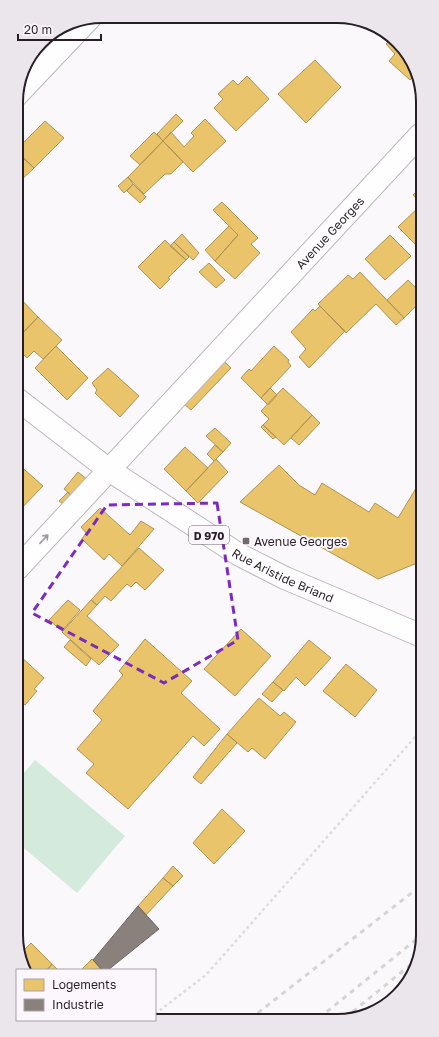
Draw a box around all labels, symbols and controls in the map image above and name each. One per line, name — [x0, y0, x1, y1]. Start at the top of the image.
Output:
scale bar — [18, 16, 101, 42]
text: 20 m — [24, 22, 52, 37]
street label: Avenue Georges — [292, 193, 367, 272]
road number: D 970 — [189, 526, 229, 544]
one-way arrow — [39, 534, 49, 544]
place label: Avenue Georges — [254, 534, 347, 549]
marker: Avenue Georges — [241, 536, 251, 546]
street label: Rue Aristide Briand — [229, 545, 336, 605]
legend — [16, 969, 156, 1021]
text: Logements — [52, 977, 116, 992]
text: Industrie — [52, 997, 104, 1012]

